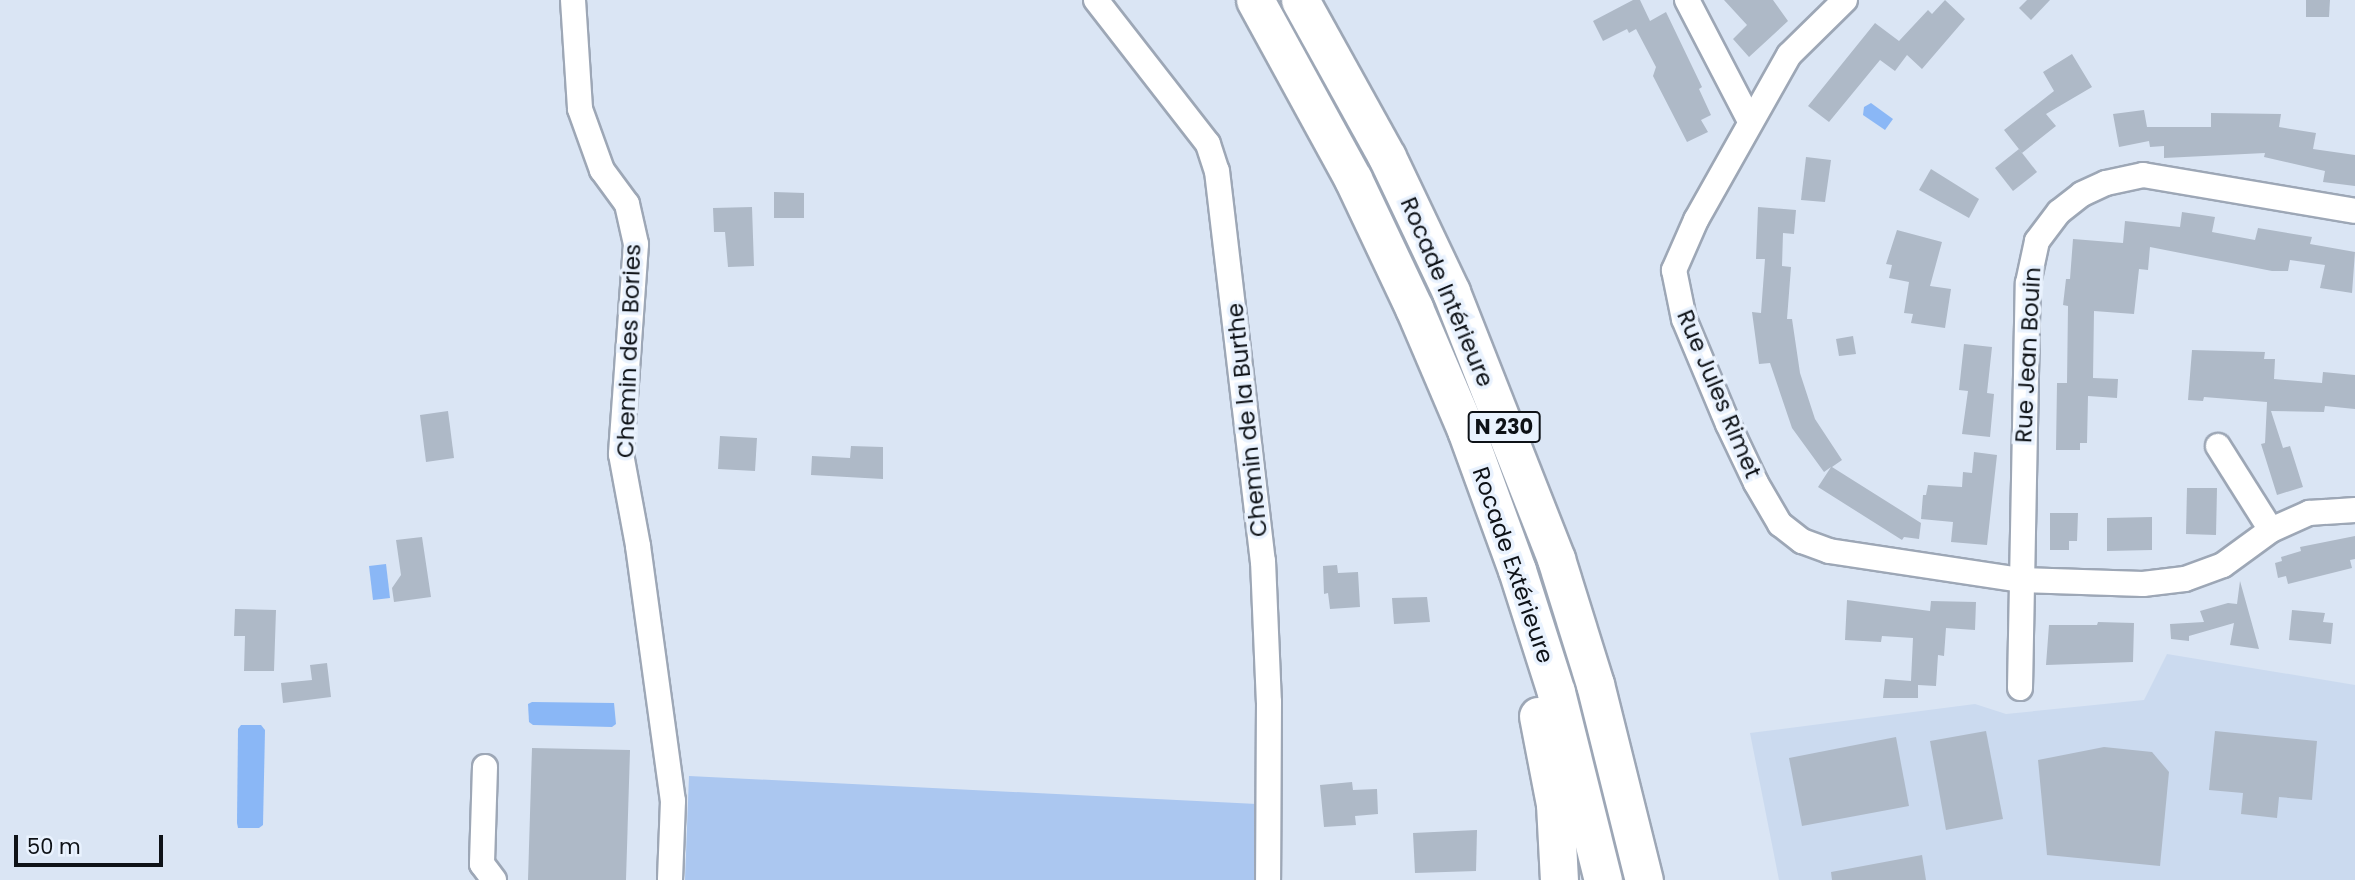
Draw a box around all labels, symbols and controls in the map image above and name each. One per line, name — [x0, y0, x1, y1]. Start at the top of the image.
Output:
street label: Rocade Intérieure — [1395, 193, 1499, 391]
street label: Chemin des Bories — [611, 243, 647, 459]
street label: Rue Jean Bouin — [2010, 266, 2046, 444]
street label: Chemin de la Burthe — [1221, 302, 1273, 538]
street label: Rue Jules Rimet — [1671, 306, 1767, 482]
road number: N 230 — [1467, 410, 1541, 444]
street label: Rocade Extérieure — [1466, 463, 1560, 667]
scale bar — [18, 820, 166, 864]
text: 50 m — [27, 832, 81, 861]

